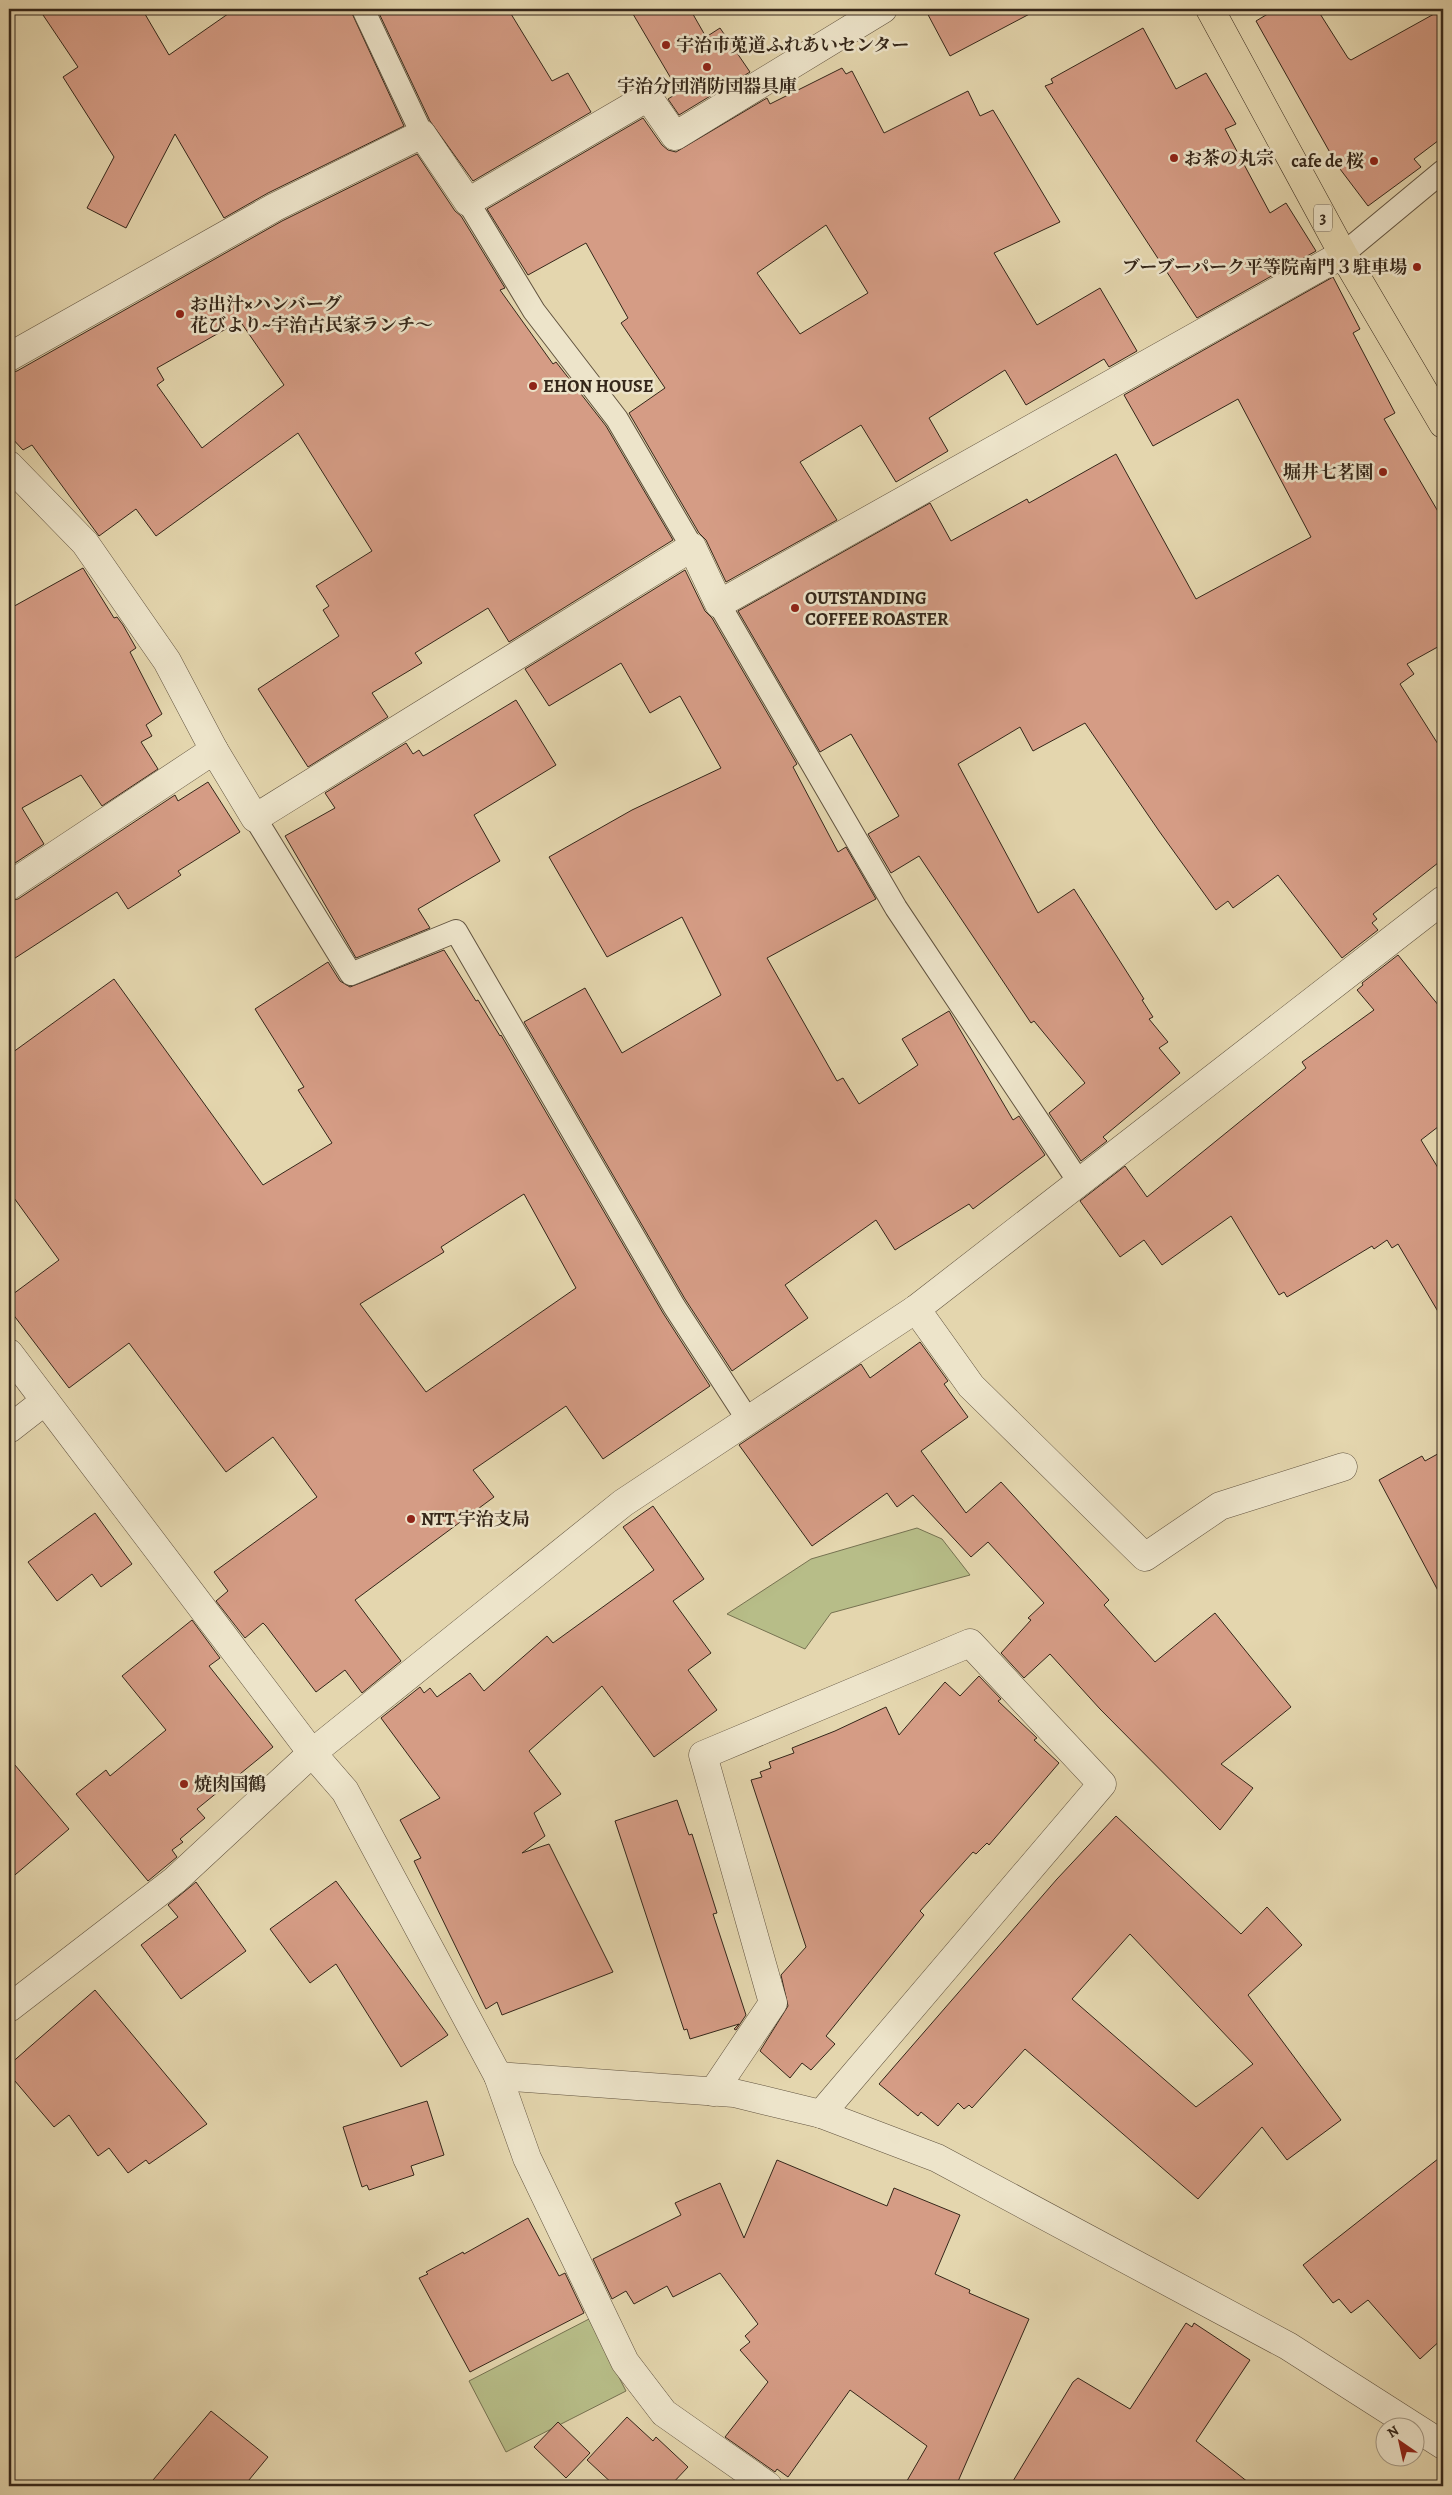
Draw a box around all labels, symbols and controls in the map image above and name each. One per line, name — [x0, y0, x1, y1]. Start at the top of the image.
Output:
place label: 宇治市莵道ふれあいセンター — [676, 33, 909, 57]
marker: 宇治市莵道ふれあいセンター — [660, 39, 672, 51]
marker: 宇治分団消防団器具庫 — [701, 61, 713, 73]
place label: 宇治分団消防団器具庫 — [617, 74, 797, 98]
place label: お茶の丸宗 — [1184, 146, 1274, 170]
place label: cafe de 桜 — [1291, 149, 1364, 173]
marker: お茶の丸宗 — [1168, 152, 1180, 164]
marker: cafe de 桜 — [1368, 155, 1380, 167]
road number: 3 — [1314, 204, 1332, 232]
place label: ブーブーパーク平等院南門３駐車場 — [1122, 255, 1407, 279]
marker: ブーブーパーク平等院南門３駐車場 — [1411, 261, 1423, 273]
place label: お出汁×ハンバーグ 花びより~宇治古民家ランチ～ — [190, 292, 433, 337]
marker: お出汁×ハンバーグ 花びより~宇治古民家ランチ～ — [174, 308, 186, 320]
place label: EHON HOUSE — [543, 374, 654, 398]
marker: EHON HOUSE — [527, 380, 539, 392]
place label: 堀井七茗園 — [1283, 460, 1373, 484]
marker: 堀井七茗園 — [1377, 466, 1389, 478]
place label: OUTSTANDING COFFEE ROASTER — [805, 586, 949, 631]
marker: OUTSTANDING COFFEE ROASTER — [789, 602, 801, 614]
place label: NTT 宇治支局 — [421, 1507, 530, 1531]
marker: NTT 宇治支局 — [405, 1513, 417, 1525]
place label: 焼肉国鶴 — [194, 1772, 266, 1796]
marker: 焼肉国鶴 — [178, 1778, 190, 1790]
north arrow — [1374, 2418, 1424, 2468]
text: N — [1383, 2421, 1403, 2442]

